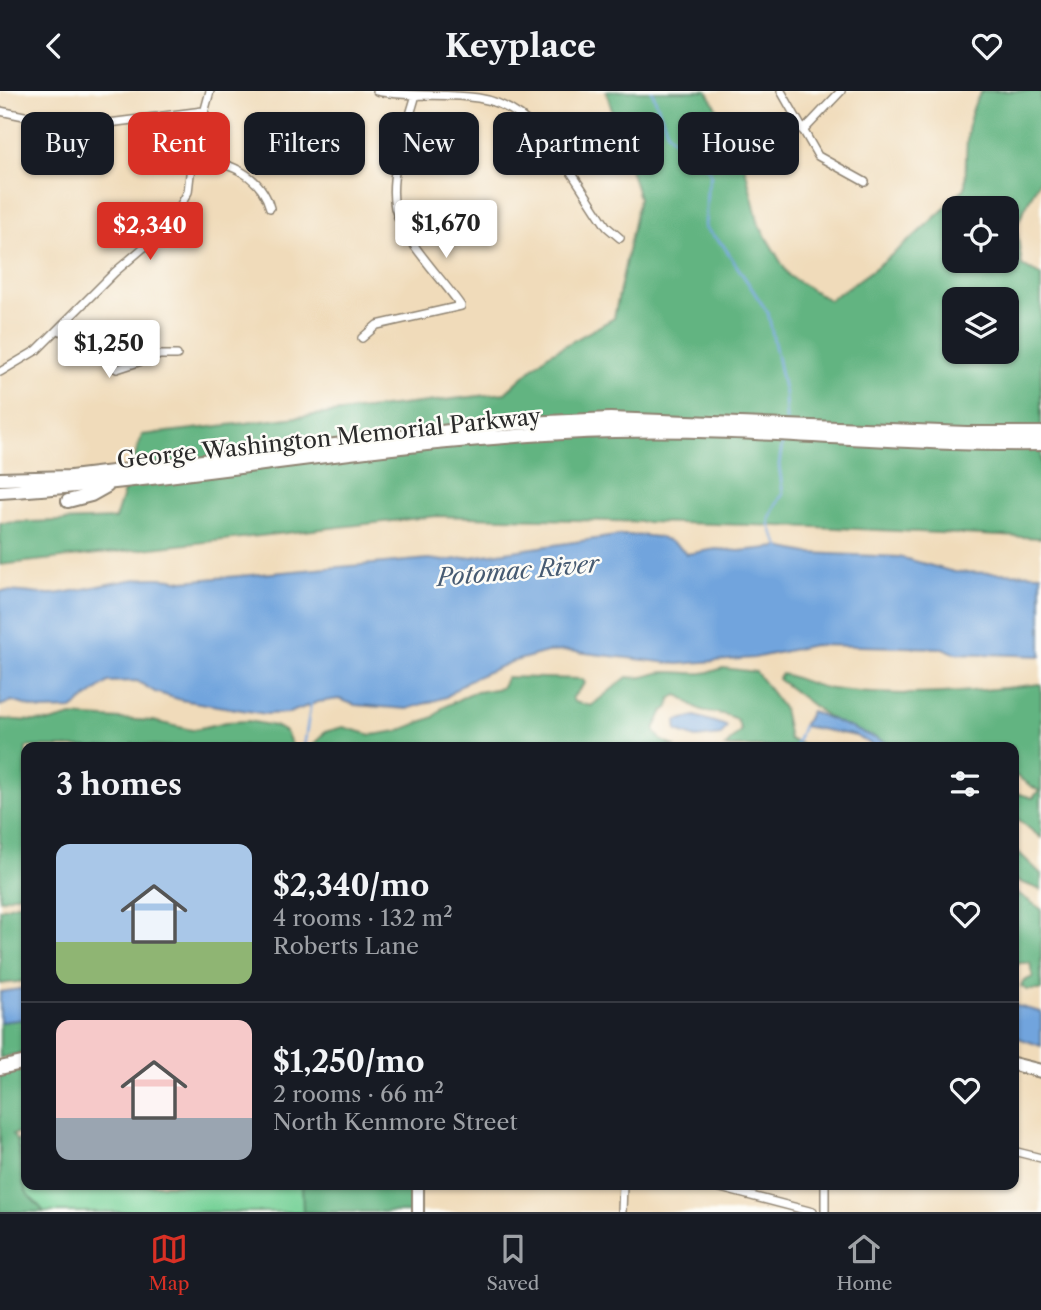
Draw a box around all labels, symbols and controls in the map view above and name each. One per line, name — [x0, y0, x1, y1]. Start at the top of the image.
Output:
text: Keyplace — [445, 26, 596, 65]
icon: back — [35, 27, 73, 65]
icon: heart — [968, 27, 1006, 65]
chip: Buy — [21, 112, 114, 175]
chip: Rent — [128, 112, 230, 175]
chip: Filters — [244, 112, 365, 175]
chip: New — [379, 112, 479, 175]
chip: Apartment — [493, 112, 664, 175]
chip: House — [678, 112, 799, 175]
map controls — [942, 196, 1019, 364]
button: locate — [942, 196, 1019, 273]
pin: $1,670 — [389, 201, 503, 260]
pin: $2,340 — [93, 202, 207, 262]
text: $1,670 — [411, 209, 481, 237]
text: $2,340 — [113, 211, 187, 239]
button: layers — [942, 287, 1019, 364]
pin: $1,250 — [52, 321, 166, 380]
text: $1,250 — [74, 329, 144, 357]
street label: George Washington Memorial Parkway — [116, 402, 543, 474]
water label: Potomac River — [434, 549, 602, 592]
icon: filters — [946, 765, 984, 803]
text: 3 homes — [56, 766, 182, 803]
text: $2,340/mo — [273, 867, 429, 904]
icon: home — [112, 872, 196, 956]
icon: heart — [946, 895, 984, 933]
text: 4 rooms · 132 m² — [273, 904, 453, 932]
text: Roberts Lane — [273, 932, 419, 960]
text: $1,250/mo — [273, 1043, 425, 1080]
icon: home — [112, 1048, 196, 1132]
icon: heart — [946, 1071, 984, 1109]
text: 2 rooms · 66 m² — [273, 1080, 444, 1108]
text: North Kenmore Street — [273, 1108, 518, 1136]
tab: Map — [149, 1230, 189, 1295]
tab: Saved — [487, 1230, 539, 1295]
tab: Home — [837, 1230, 892, 1295]

